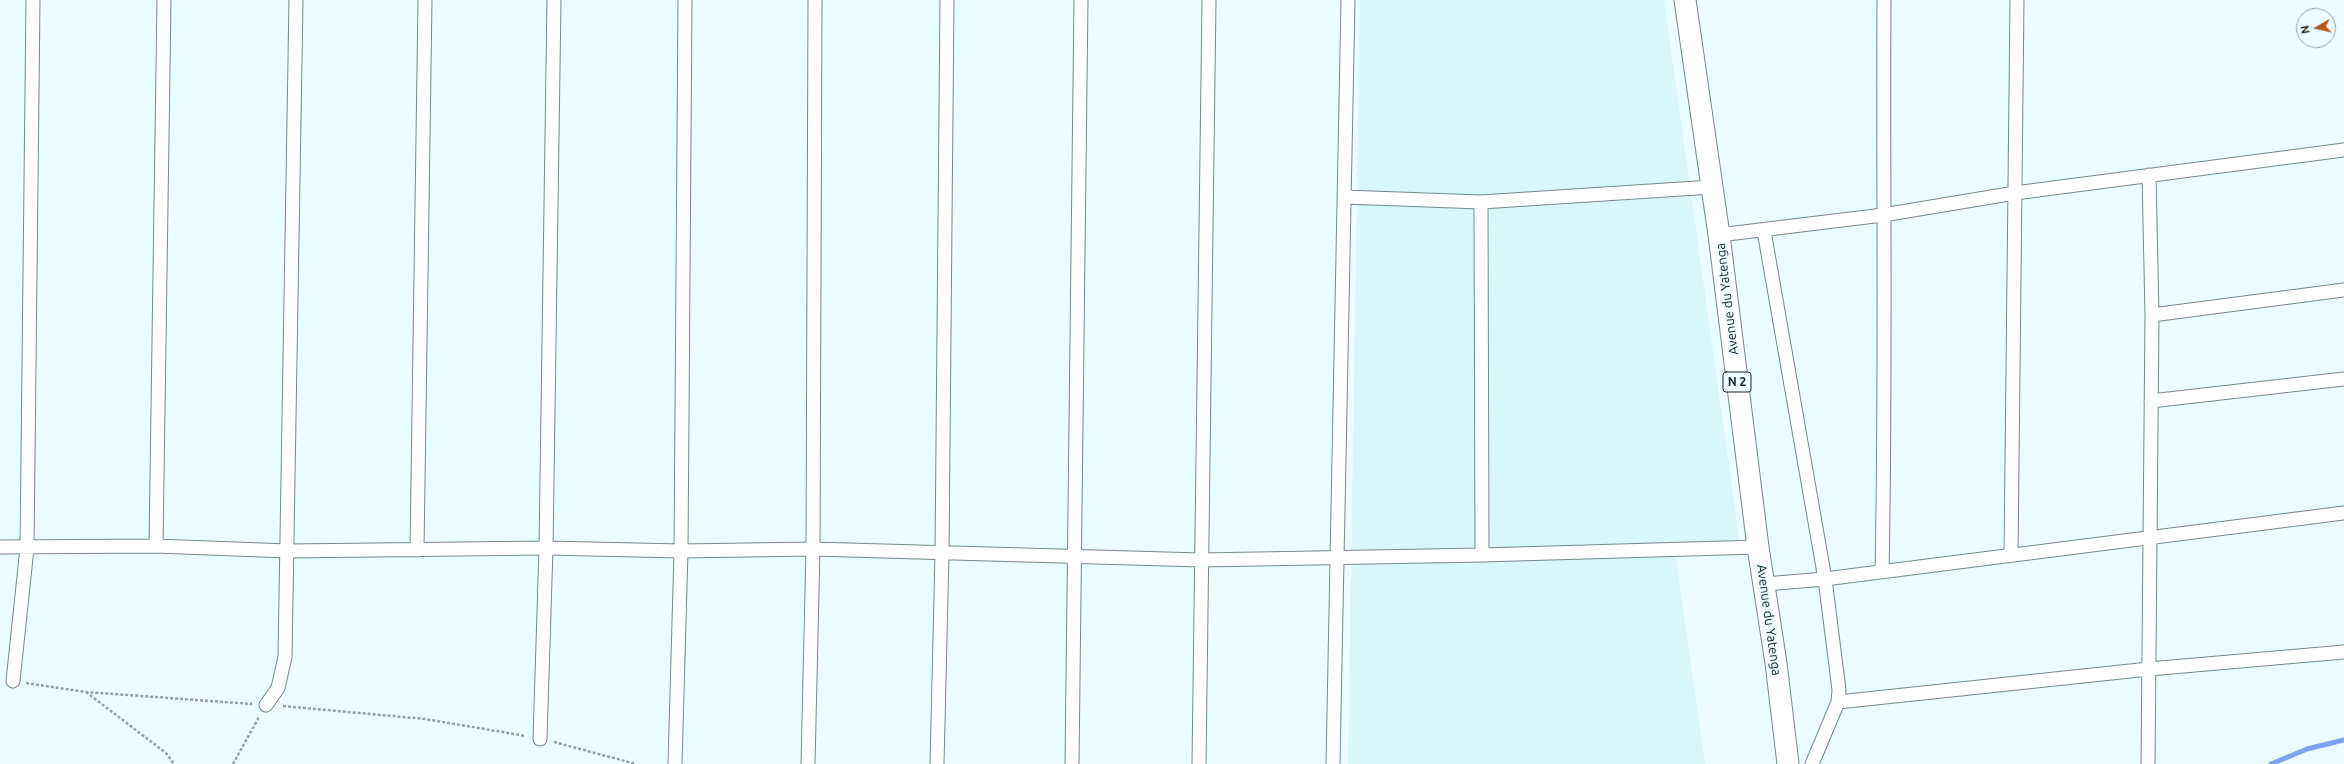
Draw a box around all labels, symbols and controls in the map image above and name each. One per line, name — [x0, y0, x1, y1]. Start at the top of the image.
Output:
north arrow — [2296, 8, 2336, 48]
text: N — [2299, 25, 2312, 35]
street label: Avenue du Yatenga — [1712, 242, 1742, 356]
road number: N 2 — [1723, 372, 1751, 392]
street label: Avenue du Yatenga — [1753, 563, 1785, 677]

